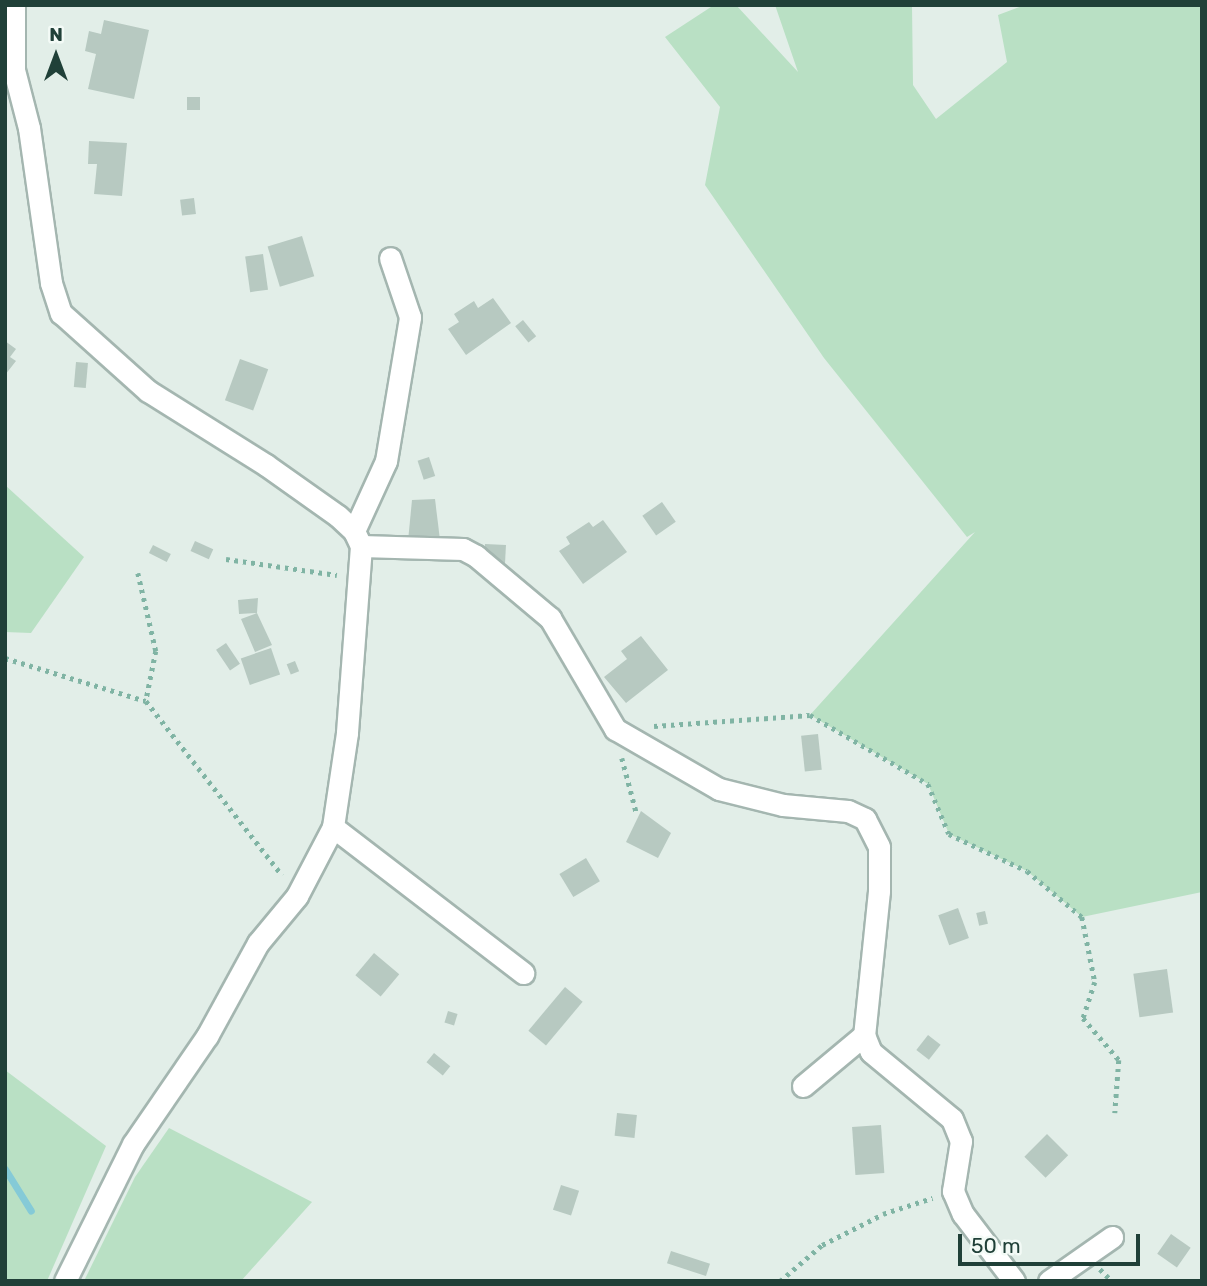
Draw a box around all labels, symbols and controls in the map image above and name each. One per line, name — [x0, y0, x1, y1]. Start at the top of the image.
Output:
north arrow — [21, 21, 91, 91]
text: N — [49, 23, 63, 46]
scale bar — [962, 1220, 1144, 1264]
text: 50 m — [971, 1233, 1021, 1258]

